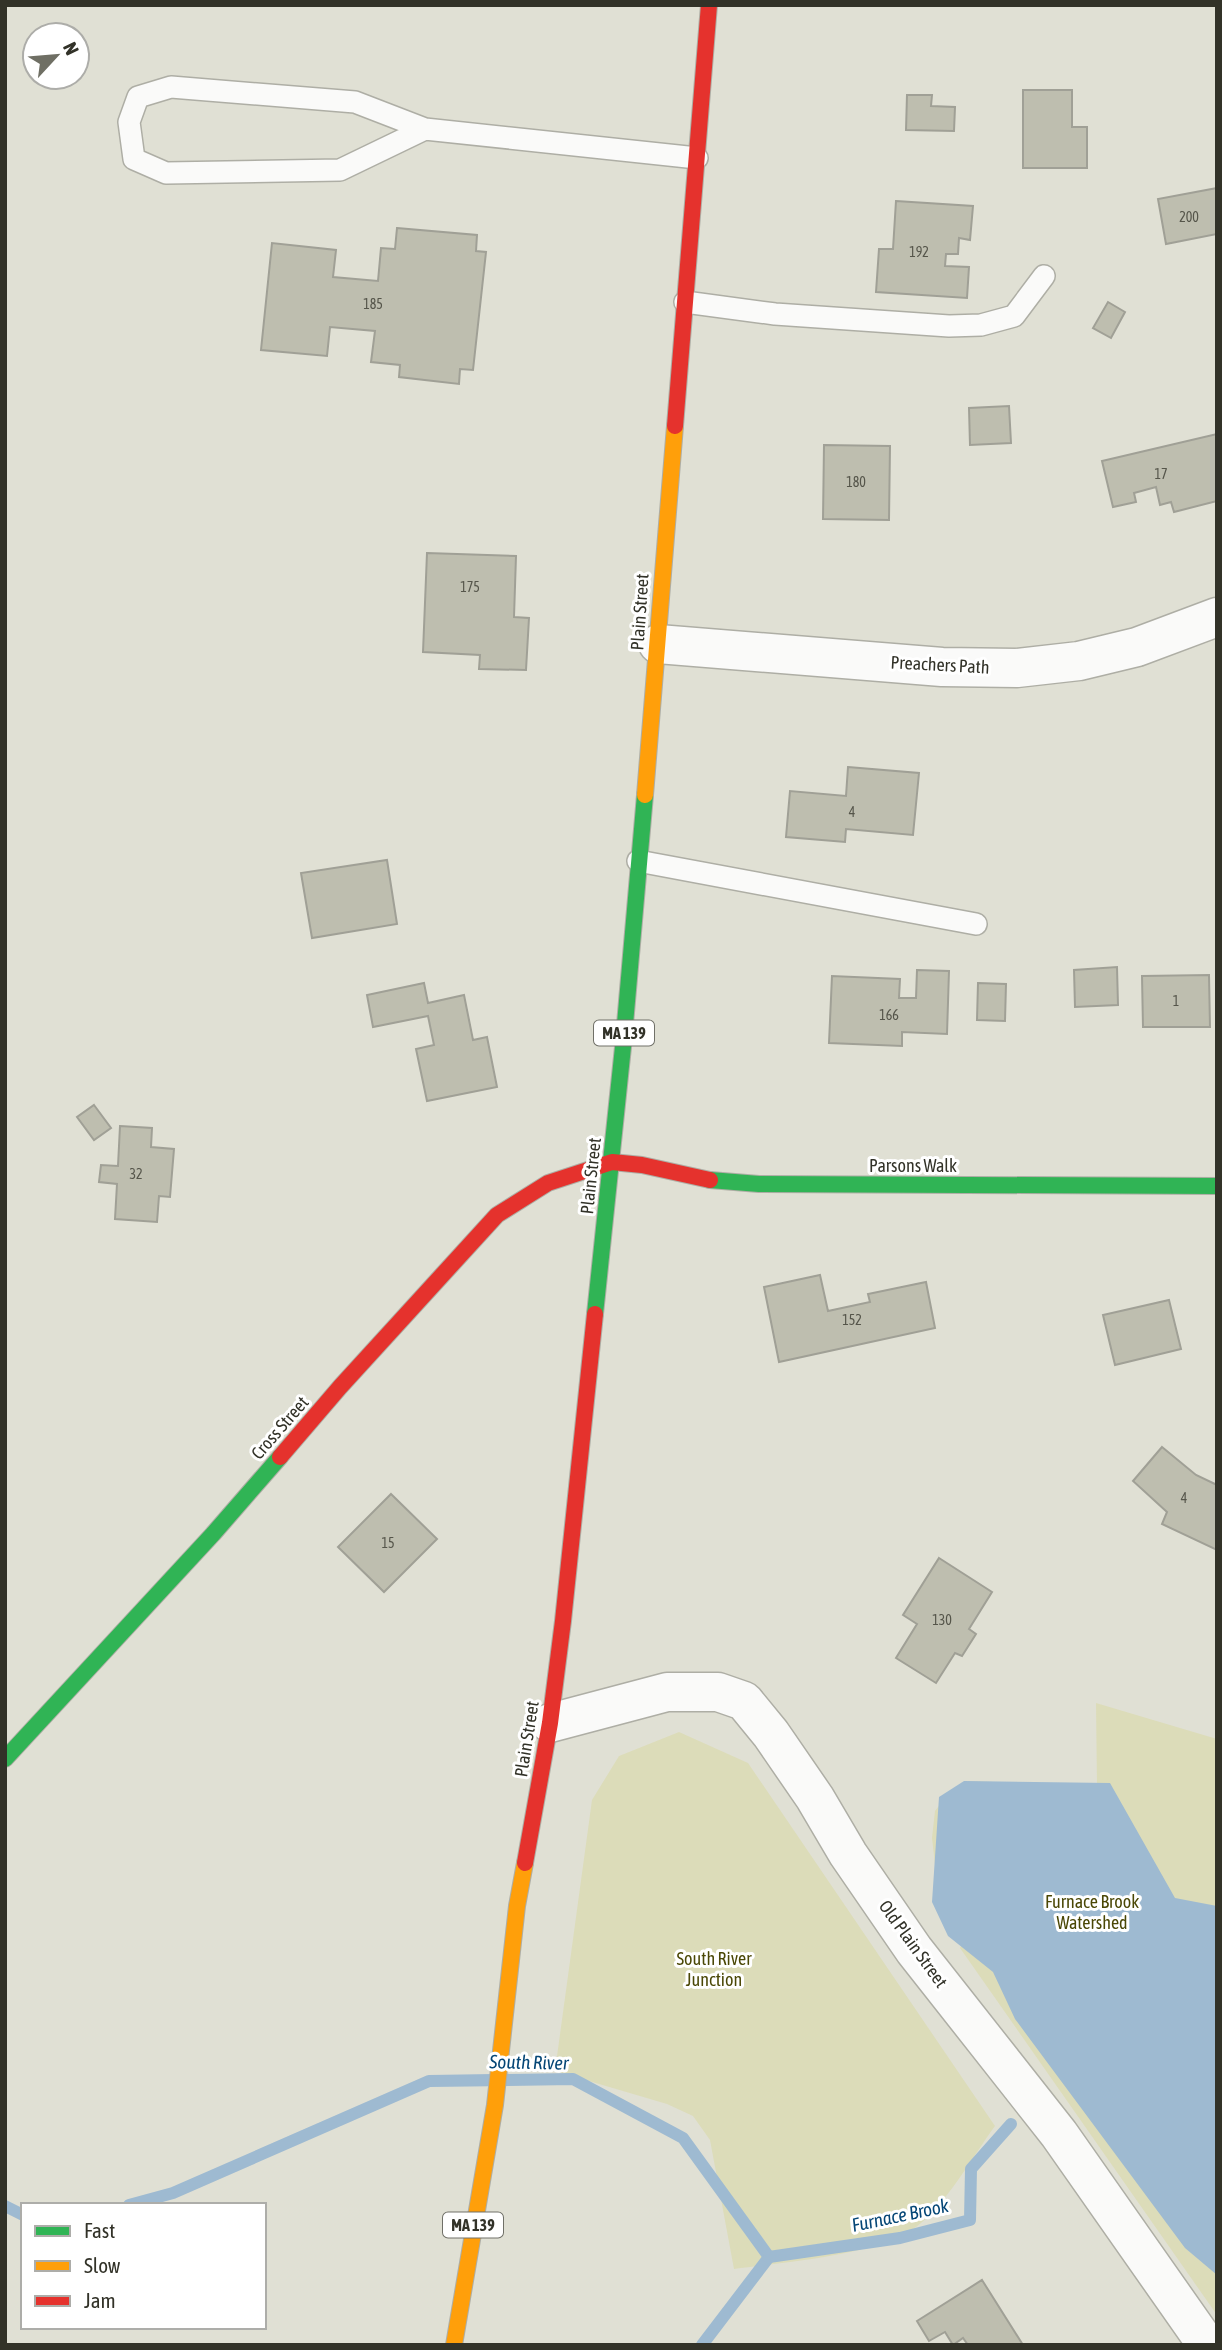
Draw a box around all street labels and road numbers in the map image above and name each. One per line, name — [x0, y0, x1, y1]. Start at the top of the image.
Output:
street label: Plain Street — [626, 573, 653, 651]
street label: Preachers Path — [890, 651, 990, 678]
road number: MA 139 — [594, 1021, 654, 1046]
street label: Plain Street — [576, 1137, 605, 1215]
street label: Parsons Walk — [869, 1155, 957, 1176]
street label: Cross Street — [247, 1392, 313, 1463]
street label: Plain Street — [510, 1699, 543, 1778]
street label: Old Plain Street — [875, 1896, 952, 1991]
road number: MA 139 — [443, 2212, 503, 2238]

